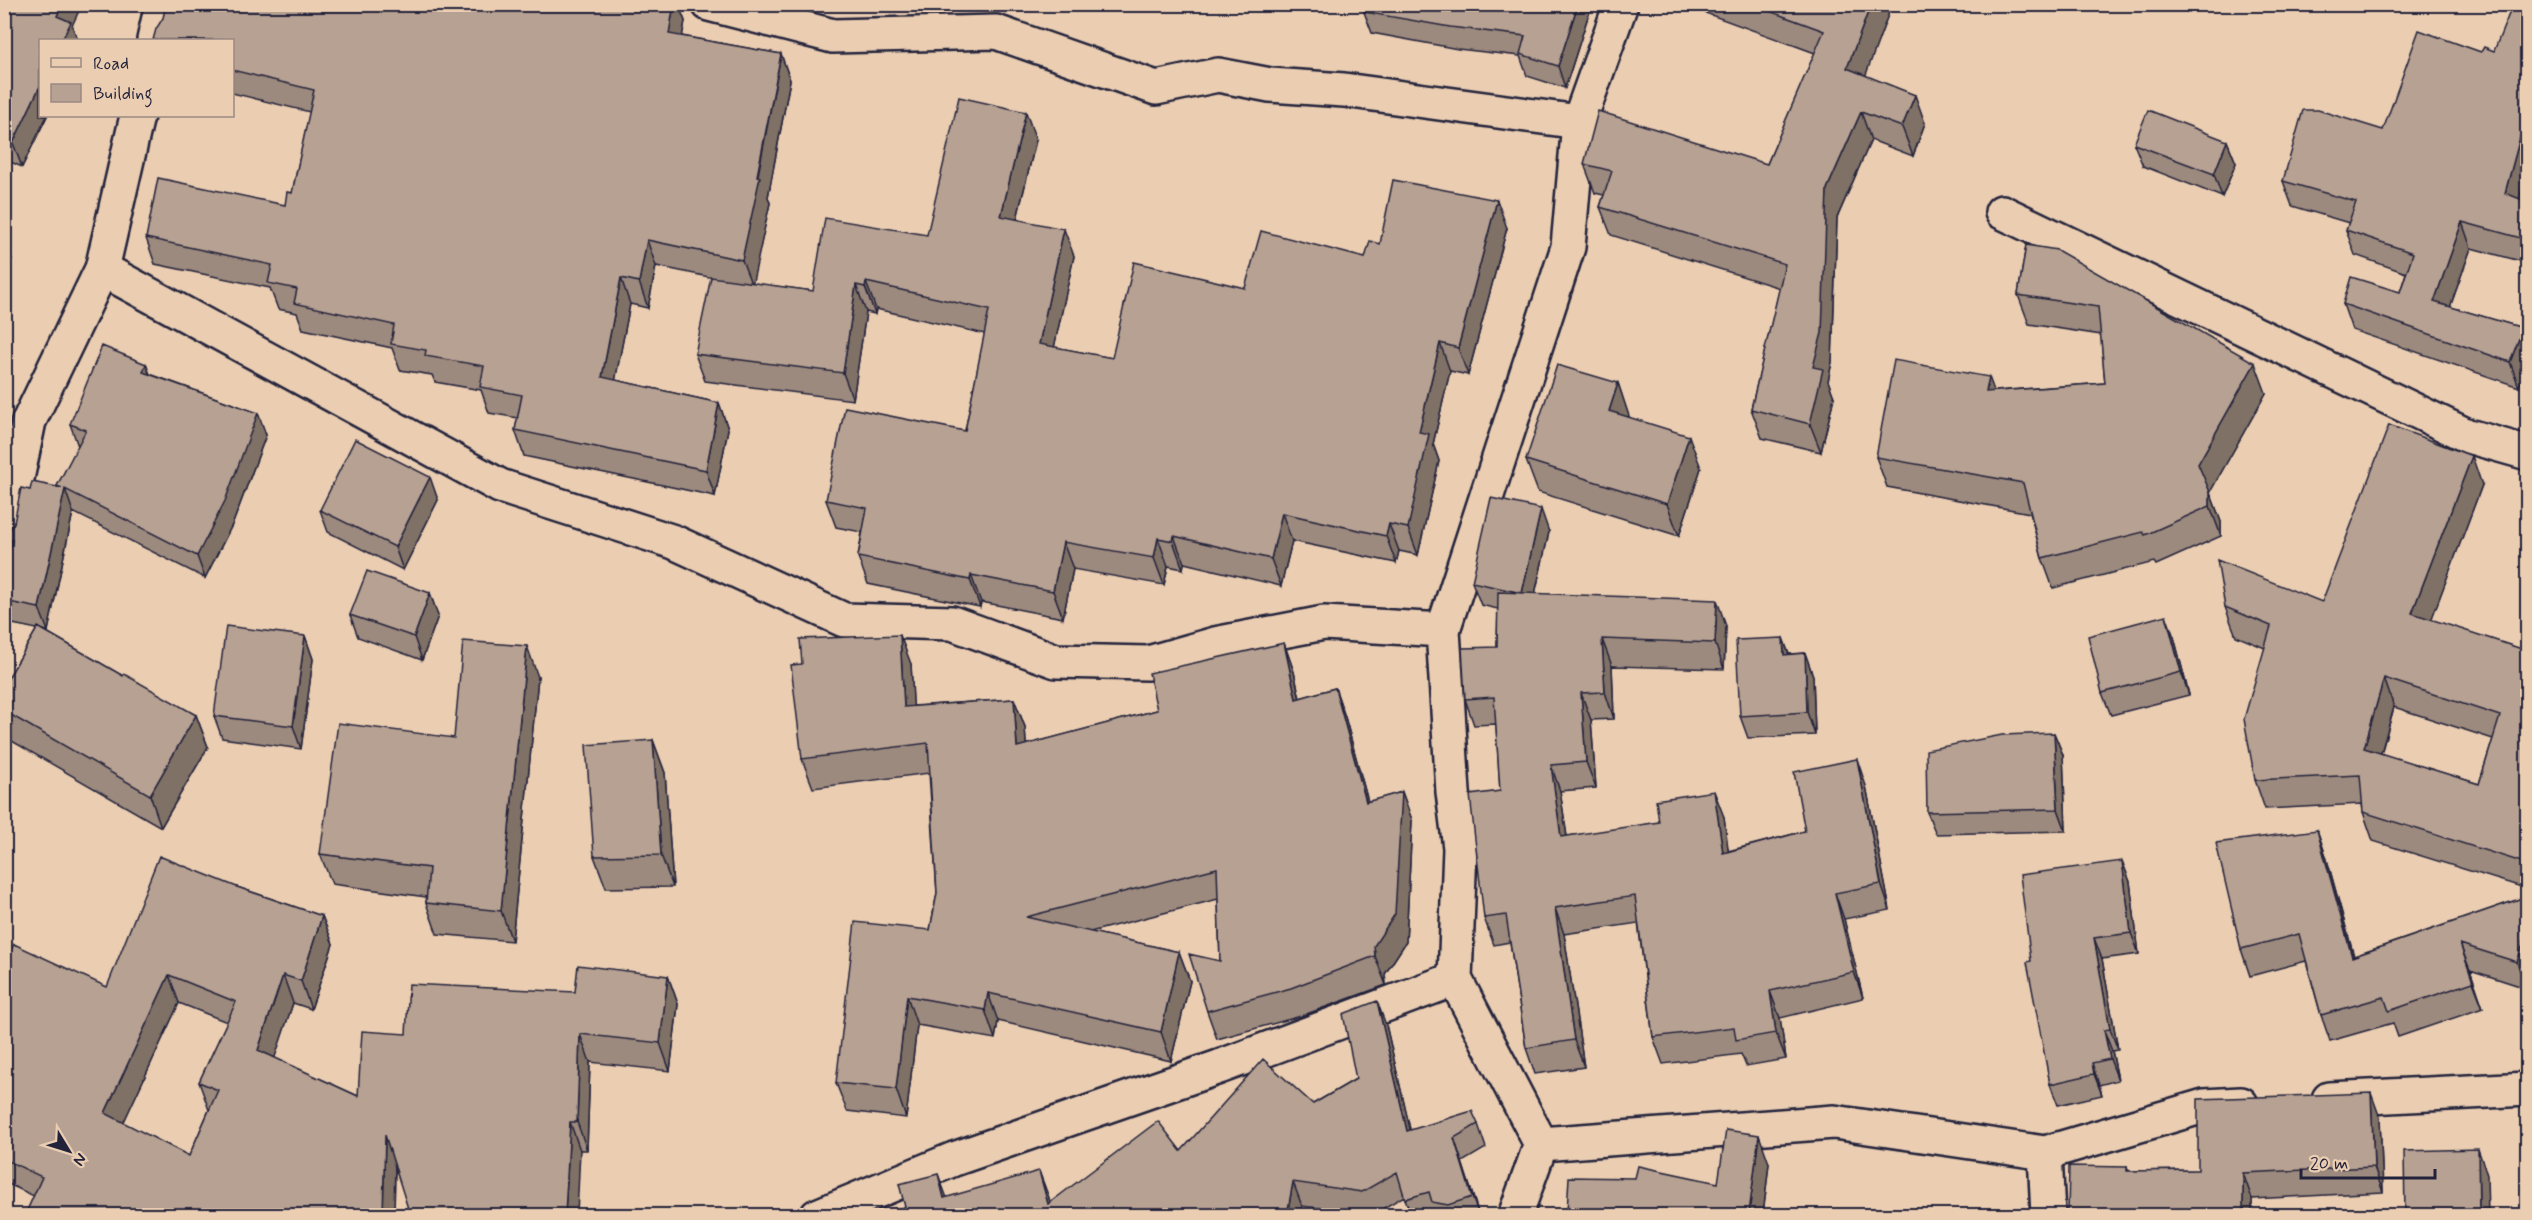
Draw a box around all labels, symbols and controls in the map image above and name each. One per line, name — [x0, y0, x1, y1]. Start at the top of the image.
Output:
legend — [39, 39, 234, 117]
text: Road — [93, 52, 129, 76]
text: Building — [93, 82, 153, 108]
north arrow — [39, 1121, 99, 1181]
scale bar — [2301, 1142, 2434, 1180]
text: N — [68, 1149, 91, 1170]
text: 20 m — [2310, 1152, 2348, 1176]

